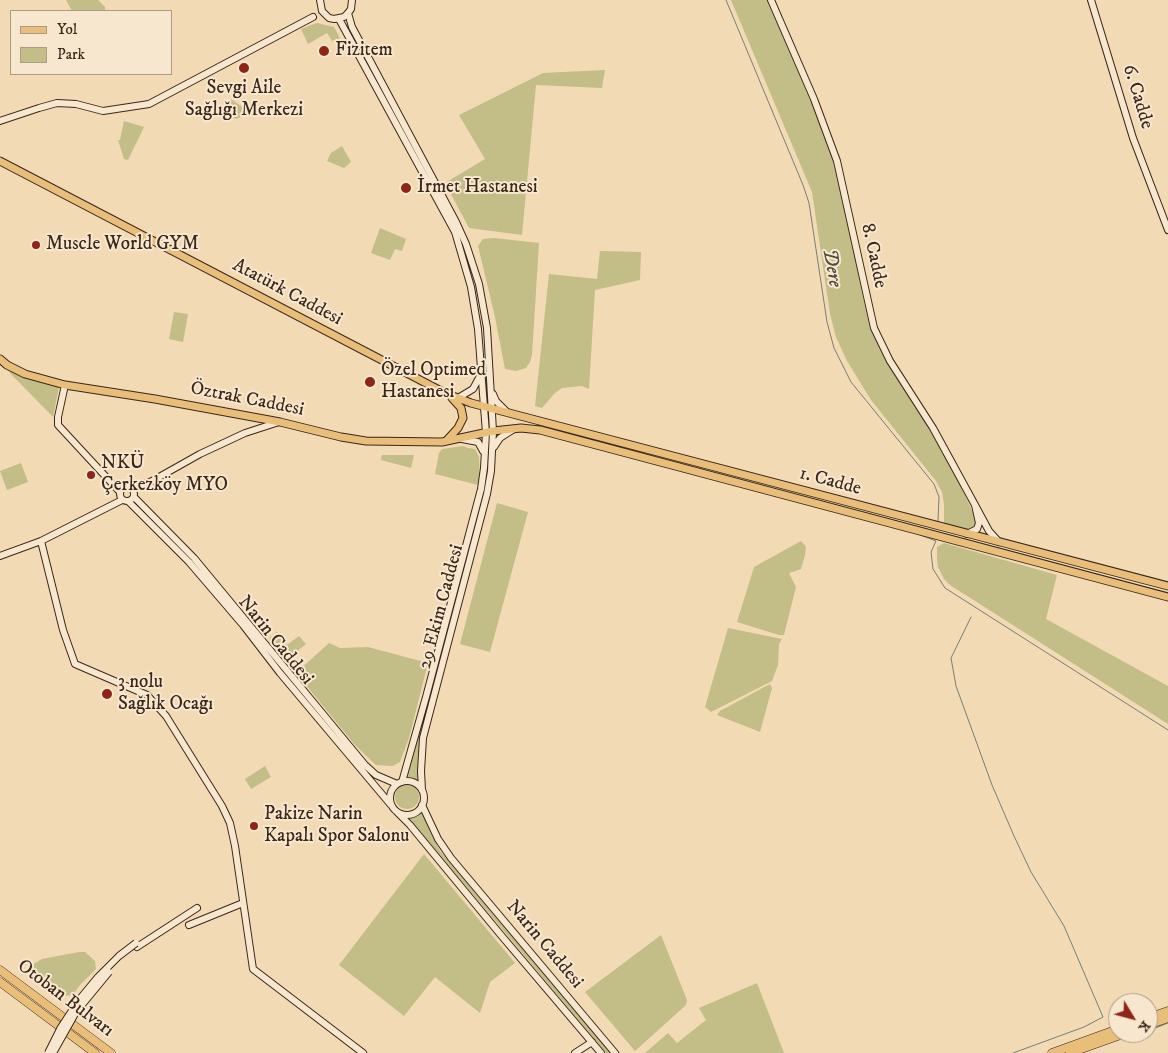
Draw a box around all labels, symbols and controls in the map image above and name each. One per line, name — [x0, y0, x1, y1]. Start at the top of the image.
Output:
legend — [10, 10, 172, 75]
text: Yol — [57, 20, 77, 39]
place label: Fizitem — [335, 40, 393, 62]
marker: Fizitem — [317, 44, 331, 58]
text: Park — [57, 45, 85, 64]
marker: Sevgi Aile Sağlığı Merkezi — [237, 61, 251, 75]
street label: 6. Cadde — [1116, 62, 1158, 132]
place label: Sevgi Aile Sağlığı Merkezi — [185, 78, 303, 122]
place label: İrmet Hastanesi — [417, 177, 538, 199]
marker: İrmet Hastanesi — [399, 181, 413, 195]
street label: 8. Cadde — [855, 222, 891, 290]
place label: Muscle World GYM — [46, 234, 199, 256]
marker: Muscle World GYM — [30, 239, 42, 251]
water label: Dere — [816, 247, 846, 289]
street label: Atatürk Caddesi — [228, 255, 346, 331]
place label: Özel Optimed Hastanesi — [381, 360, 486, 404]
marker: Özel Optimed Hastanesi — [363, 375, 377, 389]
street label: Öztrak Caddesi — [188, 378, 306, 422]
place label: NKÜ Çerkezköy MYO — [101, 453, 228, 497]
street label: 1. Cadde — [797, 463, 863, 501]
marker: NKÜ Çerkezköy MYO — [85, 469, 97, 481]
street label: 29 Ekim Caddesi — [414, 542, 470, 672]
street label: Narin Caddesi — [232, 592, 318, 690]
place label: 3 nolu Sağlık Ocağı — [118, 672, 213, 716]
marker: 3 nolu Sağlık Ocağı — [100, 687, 114, 701]
place label: Pakize Narin Kapalı Spor Salonu — [264, 804, 409, 848]
marker: Pakize Narin Kapalı Spor Salonu — [248, 820, 260, 832]
street label: Narin Caddesi — [501, 896, 587, 994]
street label: Otoban Bulvarı — [12, 955, 118, 1043]
north arrow — [1108, 993, 1158, 1043]
text: K — [1134, 1017, 1154, 1036]

